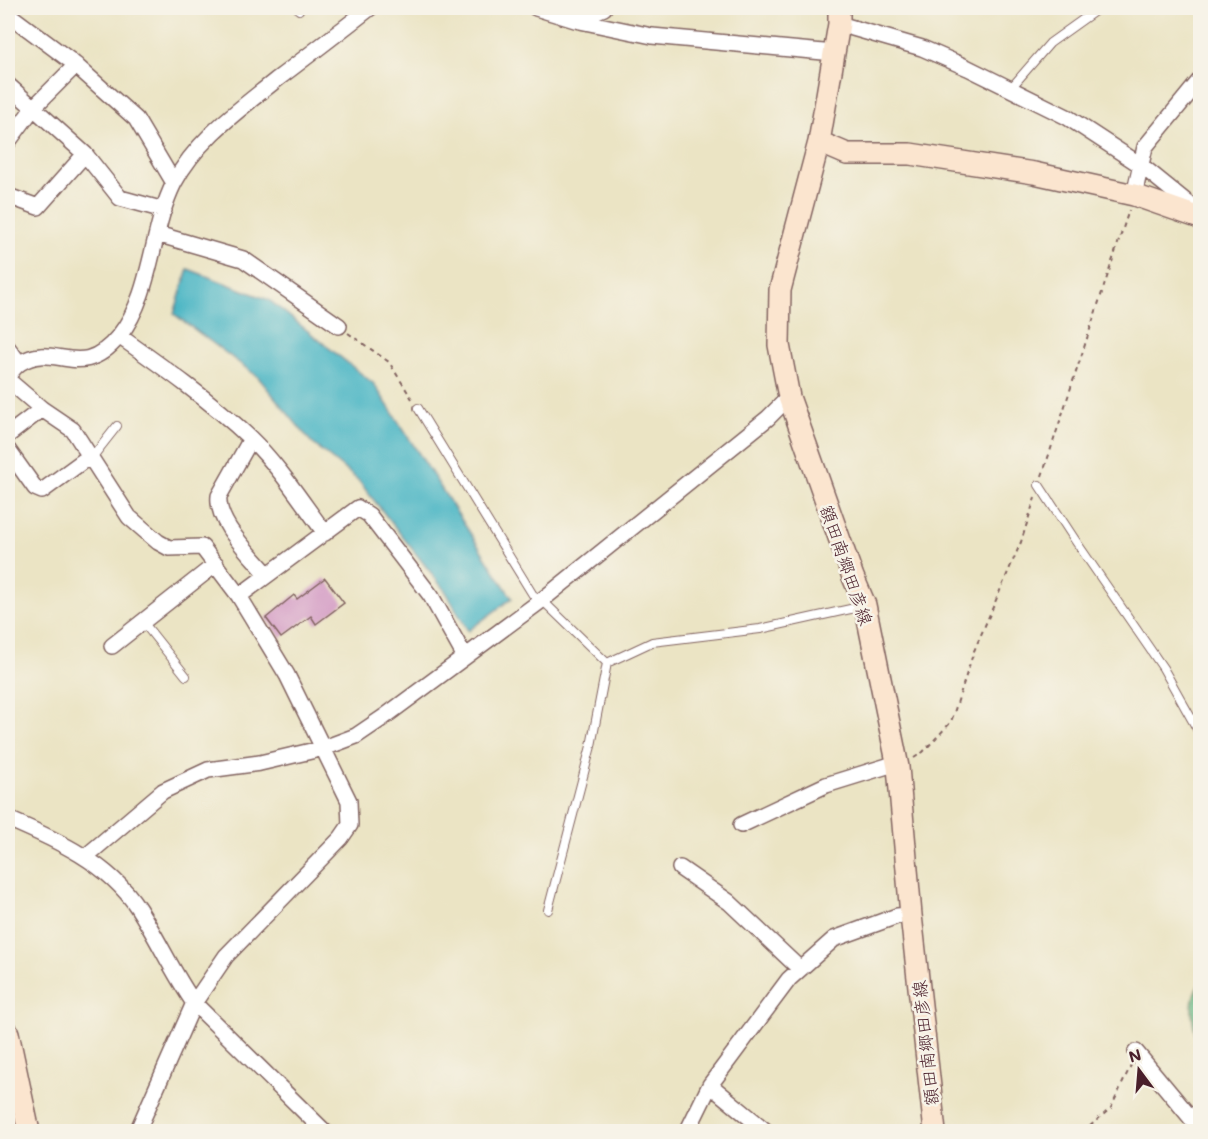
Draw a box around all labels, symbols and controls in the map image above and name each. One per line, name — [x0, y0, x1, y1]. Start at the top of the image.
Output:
street label: 額田南郷田彦線 — [815, 502, 879, 628]
street label: 額田南郷田彦線 — [906, 979, 944, 1107]
north arrow — [1109, 1040, 1169, 1100]
text: N — [1126, 1043, 1143, 1067]

